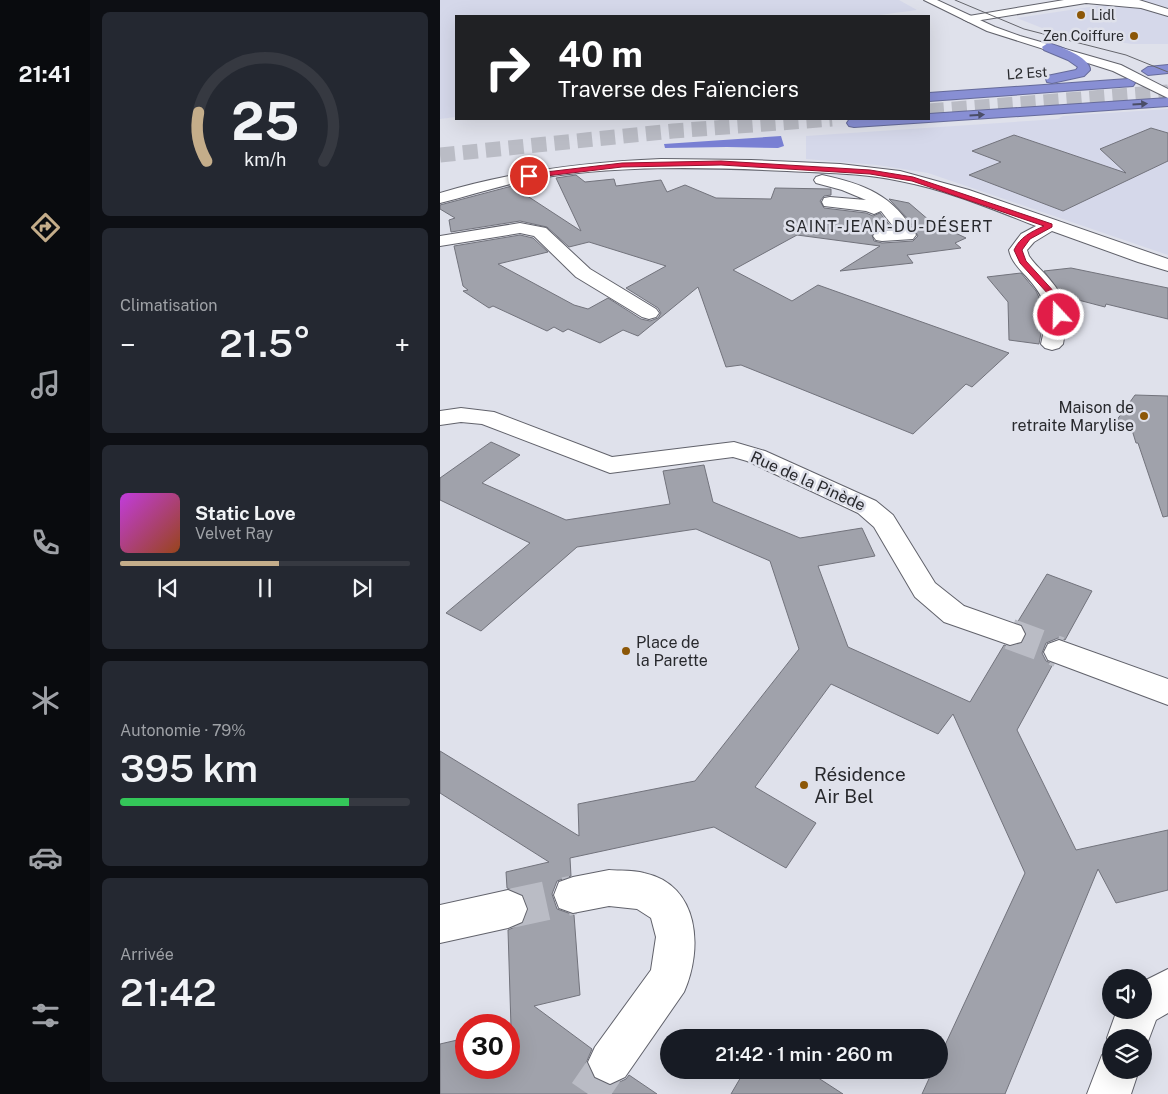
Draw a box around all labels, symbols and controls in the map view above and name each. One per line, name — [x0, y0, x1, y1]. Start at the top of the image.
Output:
place label: Lidl — [1091, 7, 1115, 23]
marker: Lidl — [1075, 9, 1087, 21]
place label: Zen Coiffure — [1043, 28, 1124, 44]
marker: Zen Coiffure — [1128, 30, 1140, 42]
text: 40 m — [558, 34, 643, 75]
icon: right — [475, 35, 540, 100]
text: 21:41 — [18, 61, 72, 87]
street label: L2 Est — [1006, 64, 1048, 82]
text: Traverse des Faïenciers — [558, 76, 799, 102]
text: 25 — [231, 91, 299, 152]
one-way arrow — [1132, 100, 1148, 108]
one-way arrow — [970, 111, 986, 119]
text: km/h — [244, 149, 286, 170]
pin — [508, 155, 550, 197]
icon: arrive — [515, 162, 543, 190]
icon: directions — [28, 210, 63, 245]
district label: SAINT-JEAN-DU-DÉSERT — [785, 216, 993, 236]
position arrow — [1032, 288, 1084, 340]
text: Climatisation — [120, 296, 217, 315]
text: 21.5° — [219, 321, 311, 366]
text: − — [120, 328, 136, 361]
text: + — [394, 328, 410, 361]
icon: music — [28, 367, 63, 402]
place label: Maison de retraite Marylise — [1011, 398, 1134, 435]
marker: Maison de retraite Marylise — [1138, 410, 1150, 422]
street label: Rue de la Pinède — [748, 447, 868, 515]
text: Static Love — [195, 502, 296, 524]
text: Velvet Ray — [195, 524, 273, 543]
icon: phone — [28, 525, 63, 560]
icon: previous — [154, 574, 182, 602]
icon: pause — [251, 574, 279, 602]
icon: next — [348, 574, 376, 602]
place label: Place de la Parette — [636, 633, 708, 670]
marker: Place de la Parette — [620, 645, 632, 657]
icon: climate — [28, 683, 63, 718]
text: Autonomie · 79% — [120, 721, 246, 740]
text: 395 km — [120, 746, 258, 791]
place label: Résidence Air Bel — [814, 763, 906, 807]
marker: Résidence Air Bel — [798, 779, 810, 791]
icon: car — [28, 840, 63, 875]
text: Arrivée — [120, 945, 174, 964]
map controls — [1102, 969, 1152, 1079]
button: sound — [1102, 969, 1152, 1019]
text: 21:42 — [120, 970, 217, 1015]
icon: filters — [28, 998, 63, 1033]
speed limit sign: 30 — [455, 1014, 520, 1079]
button: layers — [1102, 1029, 1152, 1079]
text: 21:42 · 1 min · 260 m — [715, 1043, 893, 1065]

